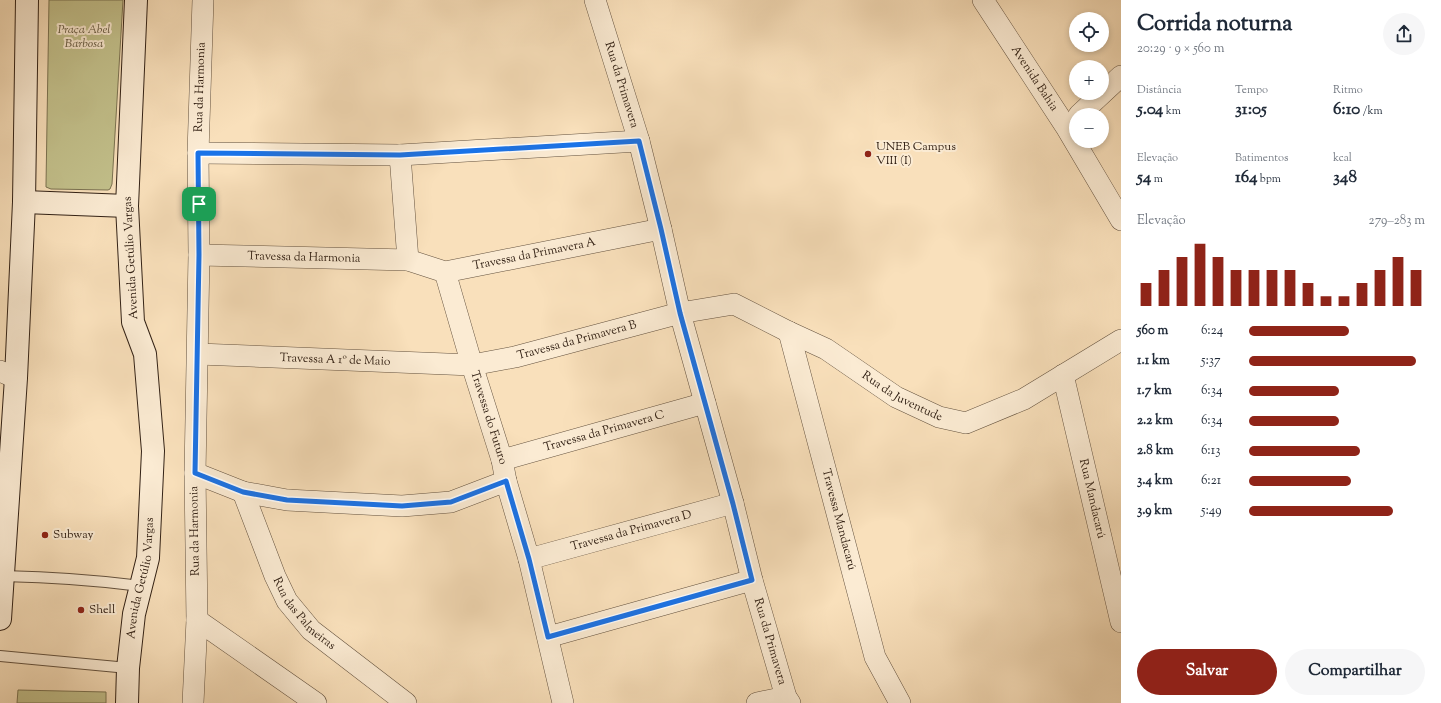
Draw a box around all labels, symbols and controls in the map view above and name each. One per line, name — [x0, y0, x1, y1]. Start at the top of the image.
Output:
text: Corrida noturna — [1137, 9, 1292, 41]
map controls — [1069, 12, 1109, 148]
button: locate — [1069, 12, 1109, 52]
button: share — [1383, 13, 1425, 55]
park label: Praça Abel Barbosa — [58, 21, 110, 53]
street label: Rua da Primavera — [600, 39, 644, 131]
text: 20:29 · 9 × 560 m — [1137, 40, 1224, 58]
street label: Rua da Harmonia — [190, 41, 211, 132]
street label: Avenida Bahia — [1006, 42, 1063, 115]
button: + — [1069, 60, 1109, 100]
text: Distância — [1137, 82, 1182, 98]
text: Tempo — [1235, 82, 1268, 98]
text: Ritmo — [1333, 82, 1363, 98]
text: 5.04 — [1137, 98, 1163, 122]
text: 31:05 — [1235, 98, 1267, 122]
text: 6:10 — [1333, 98, 1360, 122]
text: km — [1163, 103, 1181, 119]
text: /km — [1360, 103, 1383, 119]
button: − — [1069, 108, 1109, 148]
place label: UNEB Campus VIII (I) — [876, 138, 956, 170]
marker: UNEB Campus VIII (I) — [863, 149, 873, 159]
text: Elevação — [1137, 150, 1178, 166]
text: Batimentos — [1235, 150, 1288, 166]
text: kcal — [1333, 150, 1352, 166]
text: 54 — [1137, 166, 1151, 190]
text: 164 — [1235, 166, 1257, 190]
text: 348 — [1333, 166, 1357, 190]
text: m — [1151, 171, 1163, 187]
text: bpm — [1257, 171, 1281, 187]
pin — [182, 187, 216, 221]
icon: arrive — [188, 193, 210, 215]
street label: Avenida Getúlio Vargas — [119, 196, 143, 320]
text: Elevação — [1137, 212, 1186, 230]
text: 279–283 m — [1369, 212, 1425, 230]
street label: Travessa da Primavera A — [471, 233, 598, 275]
street label: Travessa da Harmonia — [247, 247, 361, 268]
street label: Travessa da Primavera B — [515, 316, 639, 365]
text: 560 m — [1137, 322, 1168, 340]
text: 6:24 — [1201, 322, 1223, 340]
street label: Travessa A 1º de Maio — [279, 349, 391, 371]
text: 1.1 km — [1137, 352, 1170, 370]
text: 5:37 — [1201, 352, 1221, 370]
street label: Rua da Juventude — [858, 367, 944, 427]
street label: Travessa do Futuro — [465, 368, 512, 466]
text: 1.7 km — [1137, 382, 1172, 400]
text: 6:34 — [1201, 382, 1223, 400]
street label: Travessa da Primavera C — [541, 406, 667, 457]
text: 2.2 km — [1137, 412, 1173, 430]
text: 6:34 — [1201, 412, 1223, 430]
text: 2.8 km — [1137, 442, 1173, 460]
text: 6:13 — [1201, 442, 1220, 460]
street label: Rua Mandacarú — [1074, 457, 1110, 540]
street label: Travessa Mandacarú — [817, 467, 861, 572]
text: 3.4 km — [1137, 472, 1173, 490]
text: 6:21 — [1201, 472, 1221, 490]
street label: Rua da Harmonia — [185, 485, 205, 576]
text: 3.9 km — [1137, 502, 1172, 520]
text: 5:49 — [1201, 502, 1222, 520]
street label: Travessa da Primavera D — [569, 506, 694, 556]
street label: Avenida Getúlio Vargas — [122, 517, 159, 640]
place label: Subway — [53, 526, 94, 544]
marker: Subway — [40, 530, 50, 540]
street label: Rua das Palmeiras — [268, 574, 339, 655]
street label: Rua da Primavera — [749, 596, 791, 687]
place label: Shell — [89, 601, 116, 619]
marker: Shell — [76, 605, 86, 615]
button: Salvar — [1137, 649, 1277, 695]
button: Compartilhar — [1285, 649, 1425, 695]

